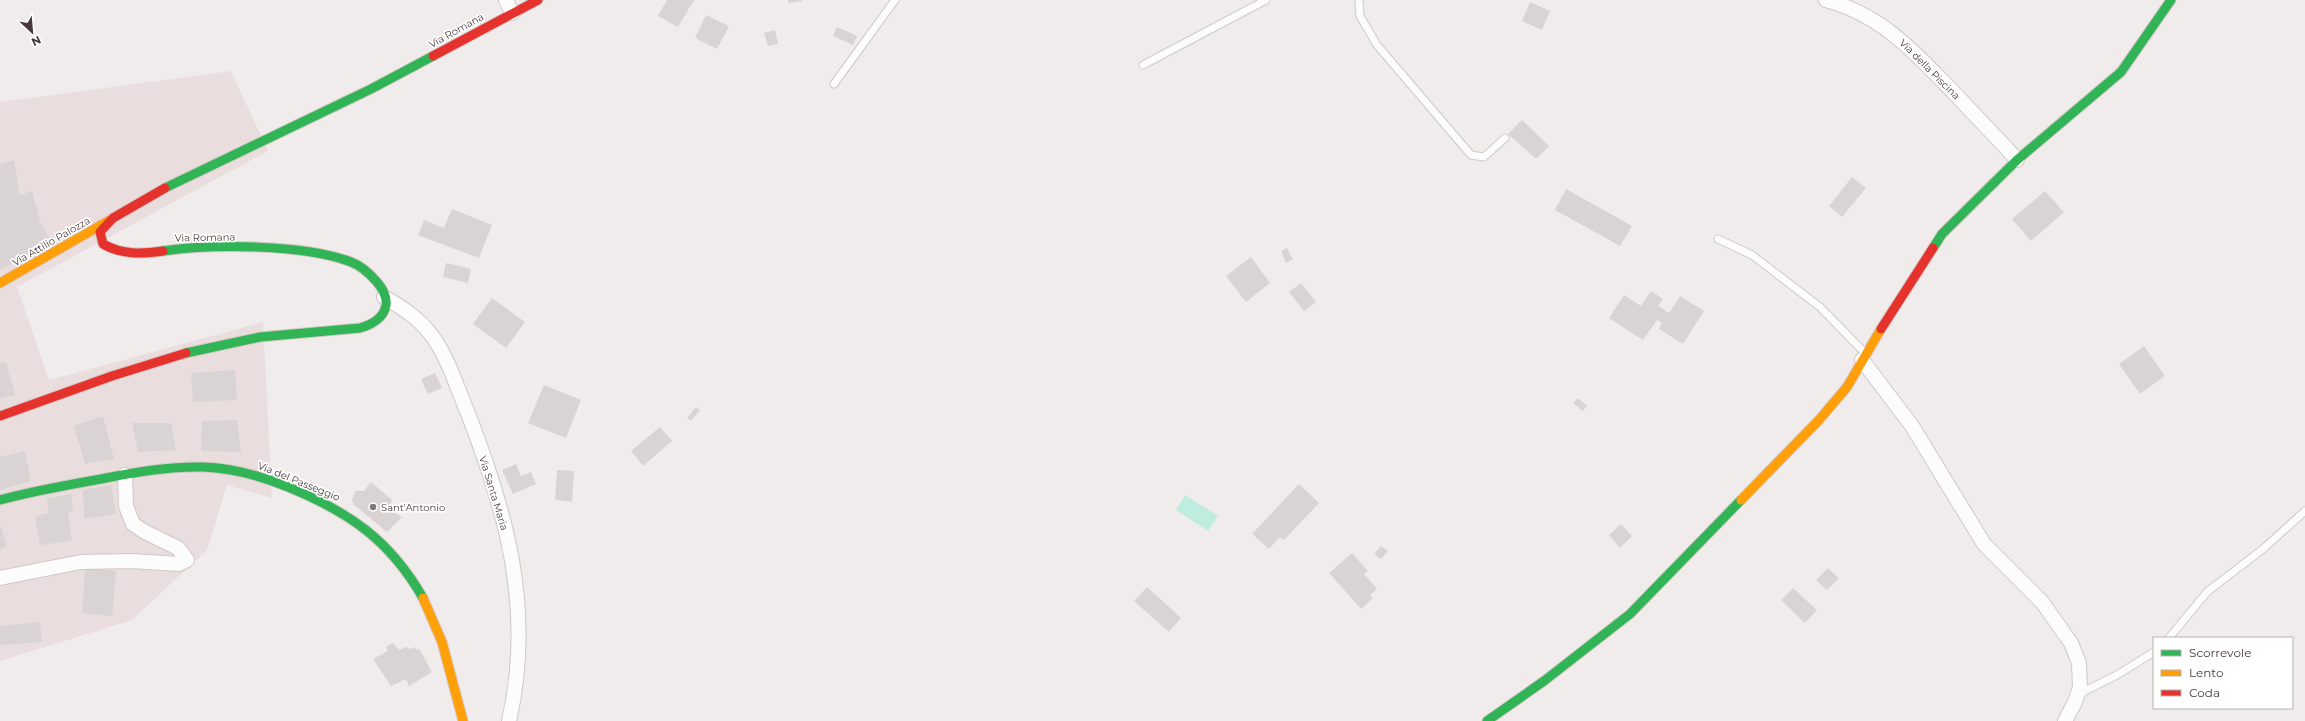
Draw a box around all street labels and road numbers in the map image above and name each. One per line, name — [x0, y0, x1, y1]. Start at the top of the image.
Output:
street label: Via Romana — [427, 10, 486, 51]
street label: Via della Piscina — [1897, 36, 1963, 102]
street label: Via Attilio Palozza — [10, 214, 93, 269]
street label: Via Romana — [175, 230, 235, 245]
street label: Via Santa Maria — [476, 454, 511, 532]
street label: Via del Passeggio — [256, 459, 342, 504]

